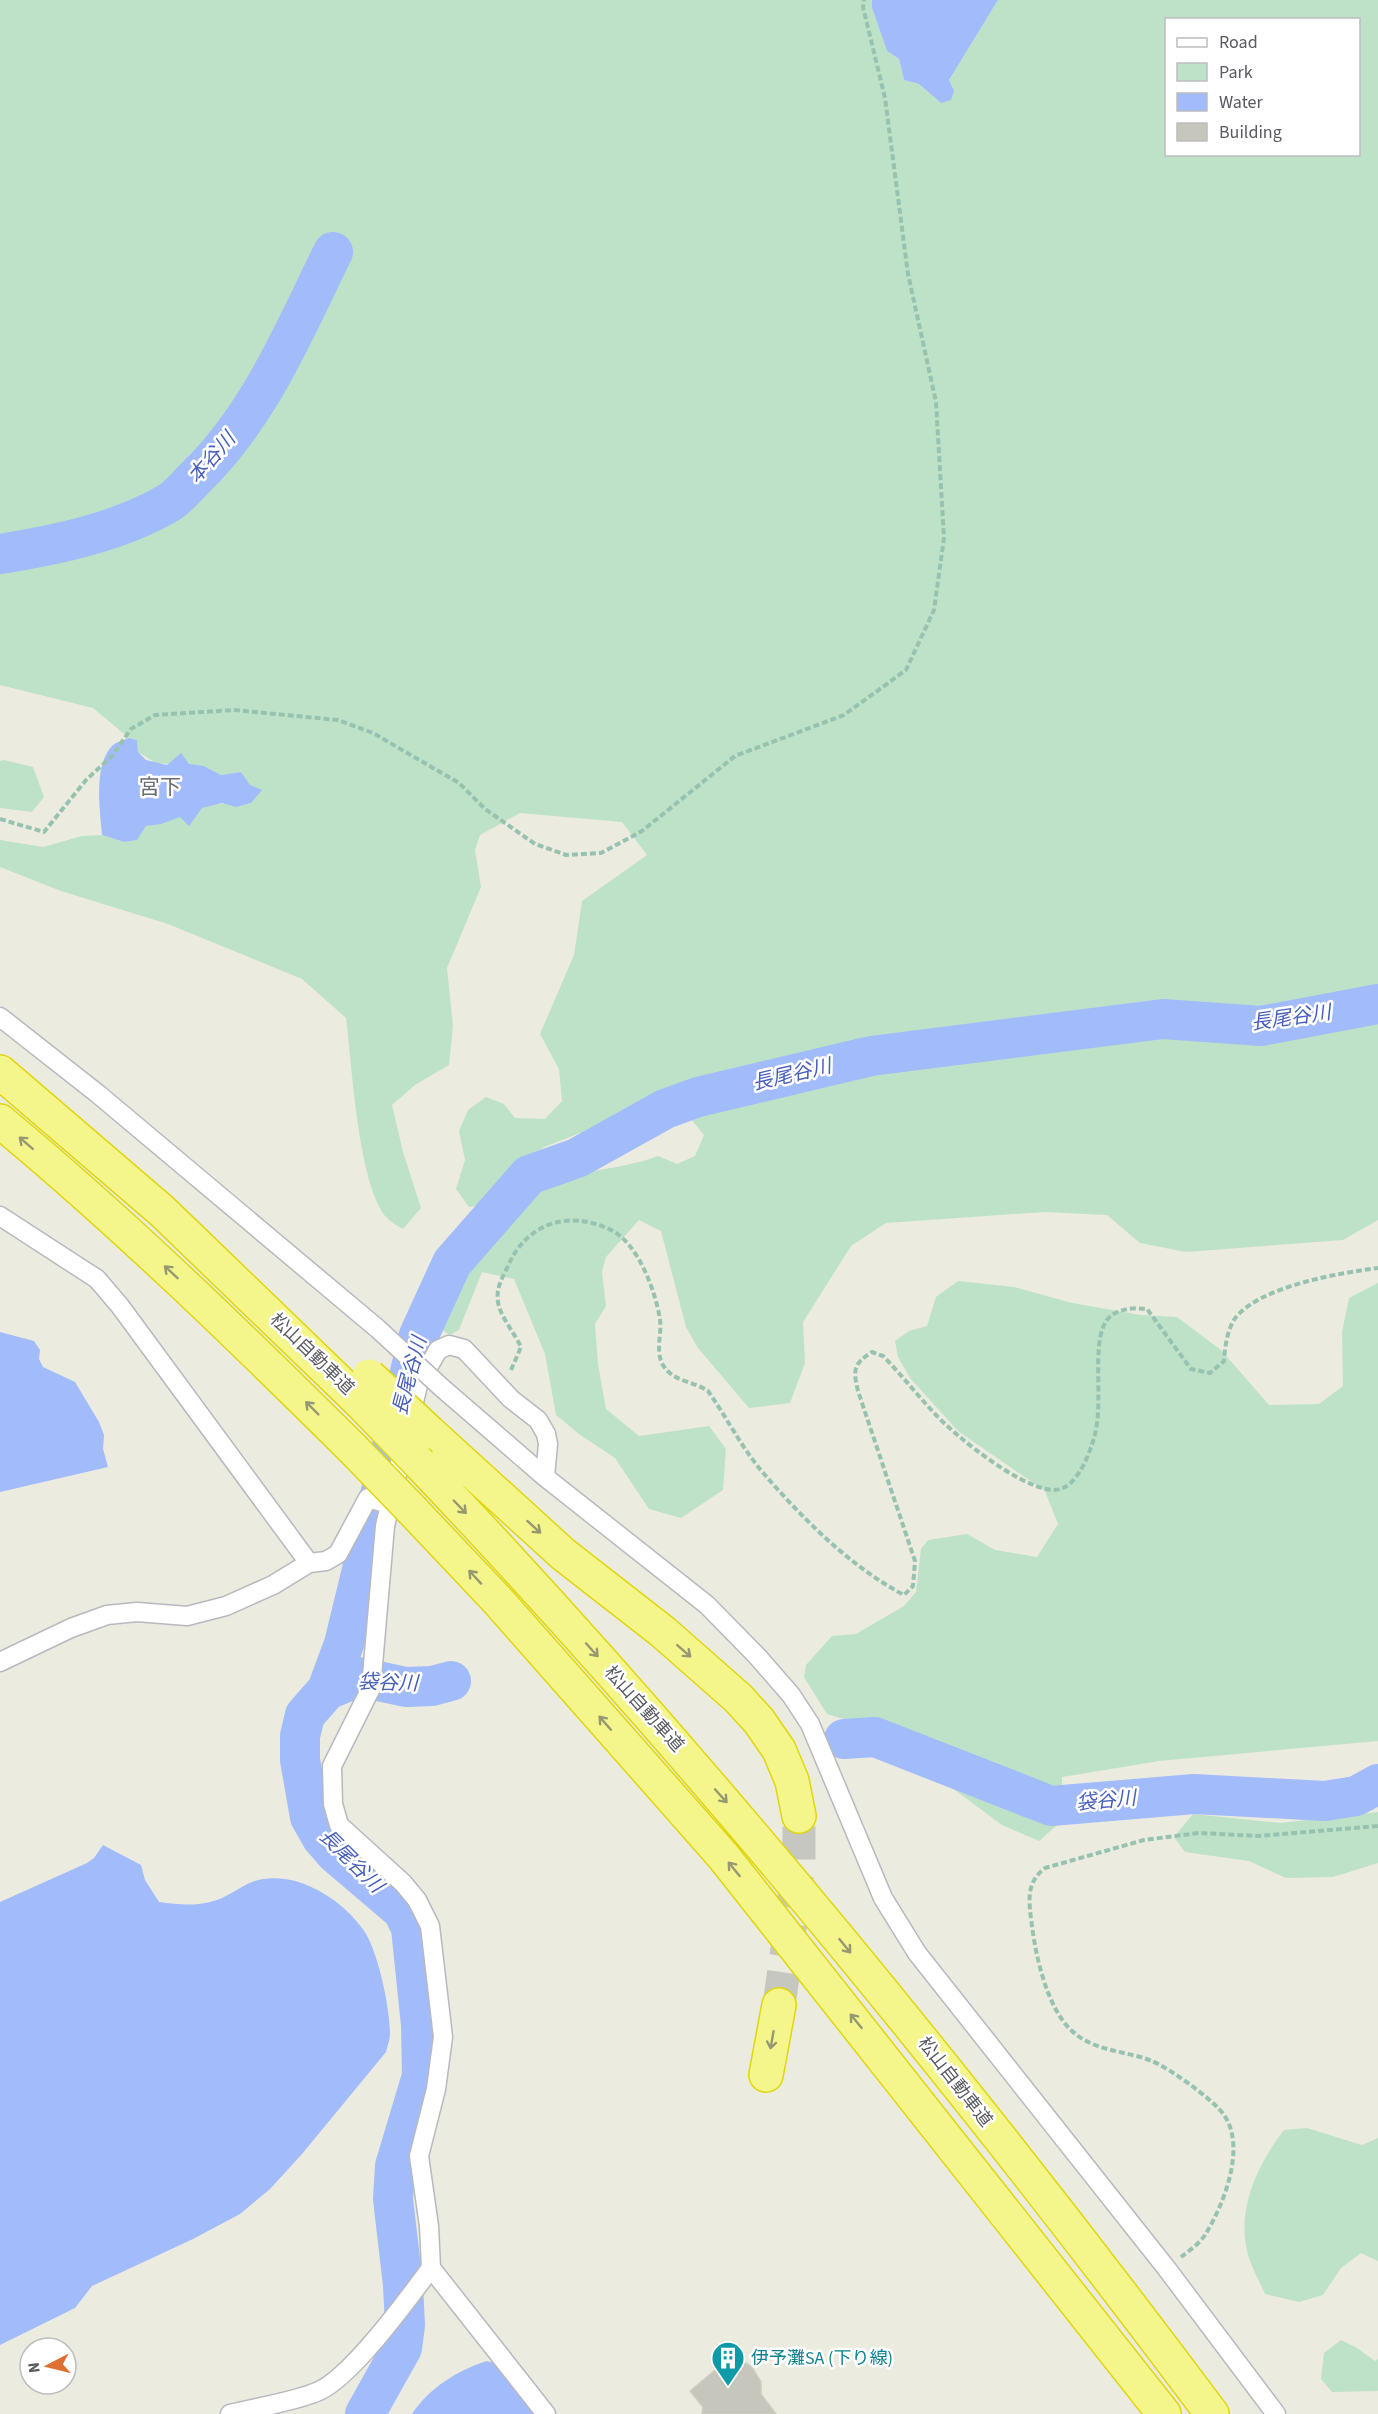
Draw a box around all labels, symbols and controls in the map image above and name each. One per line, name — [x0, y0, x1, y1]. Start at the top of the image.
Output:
legend — [1165, 18, 1360, 156]
text: Road — [1219, 30, 1258, 55]
text: Park — [1219, 60, 1253, 85]
text: Water — [1219, 90, 1263, 115]
text: Building — [1219, 120, 1282, 145]
water label: 本谷川 — [182, 425, 244, 490]
district label: 宮下 — [139, 772, 181, 802]
water label: 長尾谷川 — [1249, 998, 1335, 1037]
water label: 長尾谷川 — [750, 1052, 836, 1098]
one-way arrow — [19, 1136, 34, 1150]
one-way arrow — [164, 1265, 179, 1280]
street label: 松山自動車道 — [264, 1307, 360, 1401]
water label: 長尾谷川 — [386, 1332, 434, 1418]
one-way arrow — [304, 1401, 319, 1415]
one-way arrow — [453, 1499, 467, 1514]
one-way arrow — [526, 1520, 541, 1534]
one-way arrow — [468, 1570, 482, 1585]
one-way arrow — [585, 1642, 599, 1657]
one-way arrow — [677, 1644, 692, 1658]
street label: 松山自動車道 — [599, 1661, 689, 1757]
water label: 袋谷川 — [358, 1668, 420, 1698]
one-way arrow — [598, 1716, 612, 1731]
water label: 袋谷川 — [1075, 1784, 1139, 1818]
one-way arrow — [714, 1788, 728, 1803]
water label: 長尾谷川 — [313, 1823, 391, 1901]
one-way arrow — [727, 1861, 740, 1877]
one-way arrow — [839, 1938, 852, 1954]
one-way arrow — [849, 2013, 862, 2029]
one-way arrow — [767, 2030, 778, 2050]
street label: 松山自動車道 — [912, 2032, 998, 2132]
north arrow — [18, 2336, 78, 2396]
building icon: 伊予灘SA (下り線) — [710, 2340, 746, 2387]
place label: 伊予灘SA (下り線) — [751, 2346, 893, 2371]
text: N — [23, 2361, 46, 2374]

